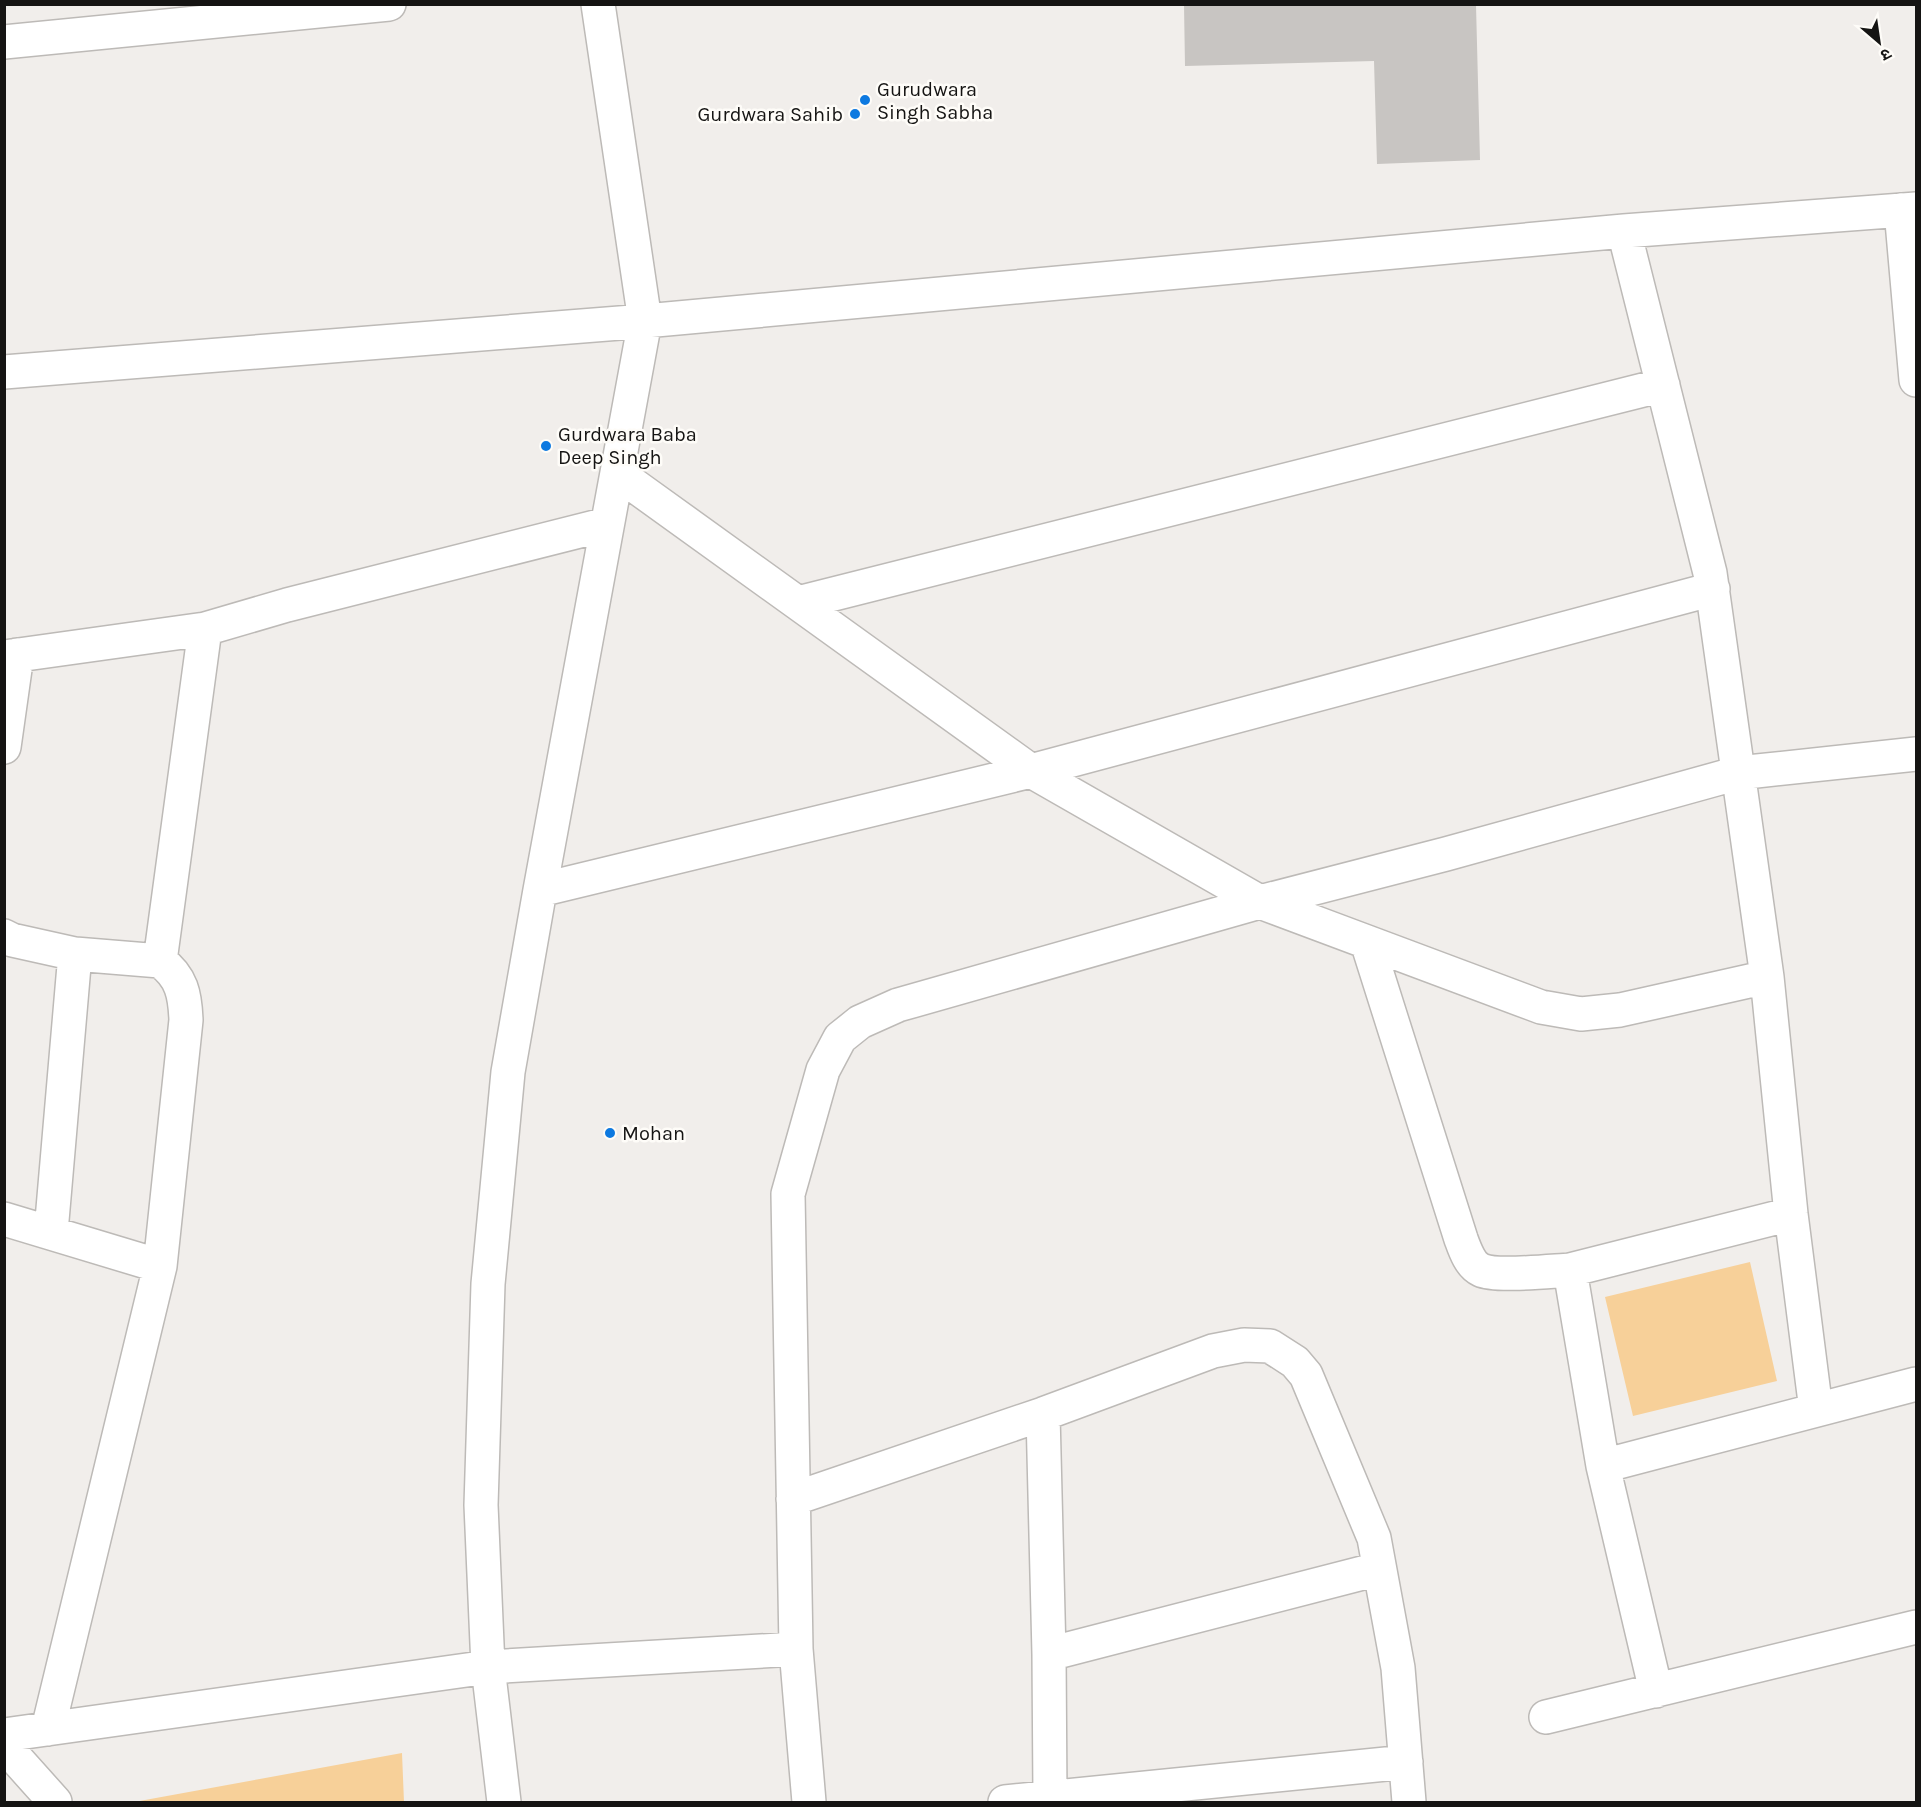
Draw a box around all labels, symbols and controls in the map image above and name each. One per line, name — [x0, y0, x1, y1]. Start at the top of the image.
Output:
north arrow — [1849, 12, 1909, 72]
text: उ — [1877, 44, 1895, 66]
place label: Gurudwara Singh Sabha — [877, 78, 993, 124]
marker: Gurudwara Singh Sabha — [858, 93, 872, 107]
place label: Gurdwara Sahib — [697, 103, 843, 126]
marker: Gurdwara Sahib — [848, 107, 862, 121]
place label: Gurdwara Baba Deep Singh — [558, 423, 697, 469]
marker: Gurdwara Baba Deep Singh — [539, 439, 553, 453]
place label: Mohan — [622, 1122, 685, 1145]
marker: Mohan — [603, 1126, 617, 1140]

